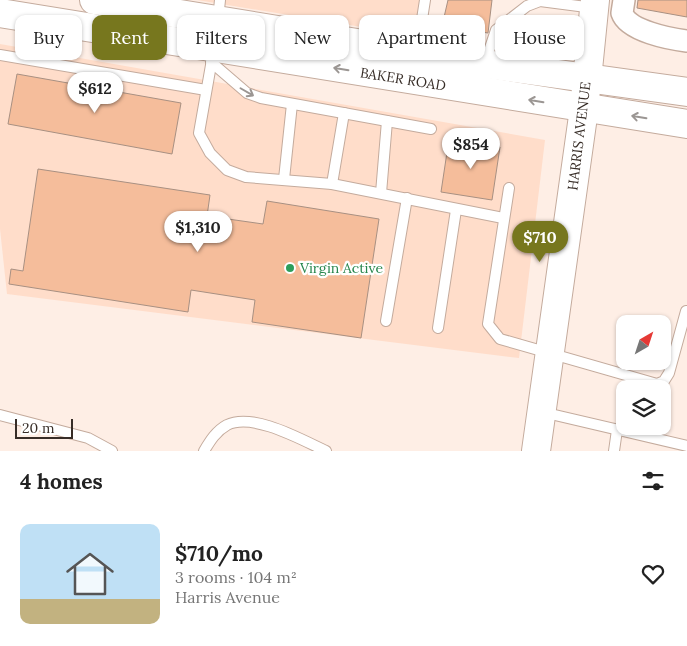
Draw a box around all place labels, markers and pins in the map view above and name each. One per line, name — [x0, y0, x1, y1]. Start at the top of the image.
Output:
pin: $612 — [65, 72, 125, 114]
pin: $854 — [441, 128, 501, 170]
pin: $1,310 — [157, 210, 239, 253]
pin: $710 — [510, 220, 570, 263]
place label: Virgin Active — [299, 259, 384, 277]
marker: Virgin Active — [284, 262, 296, 274]

